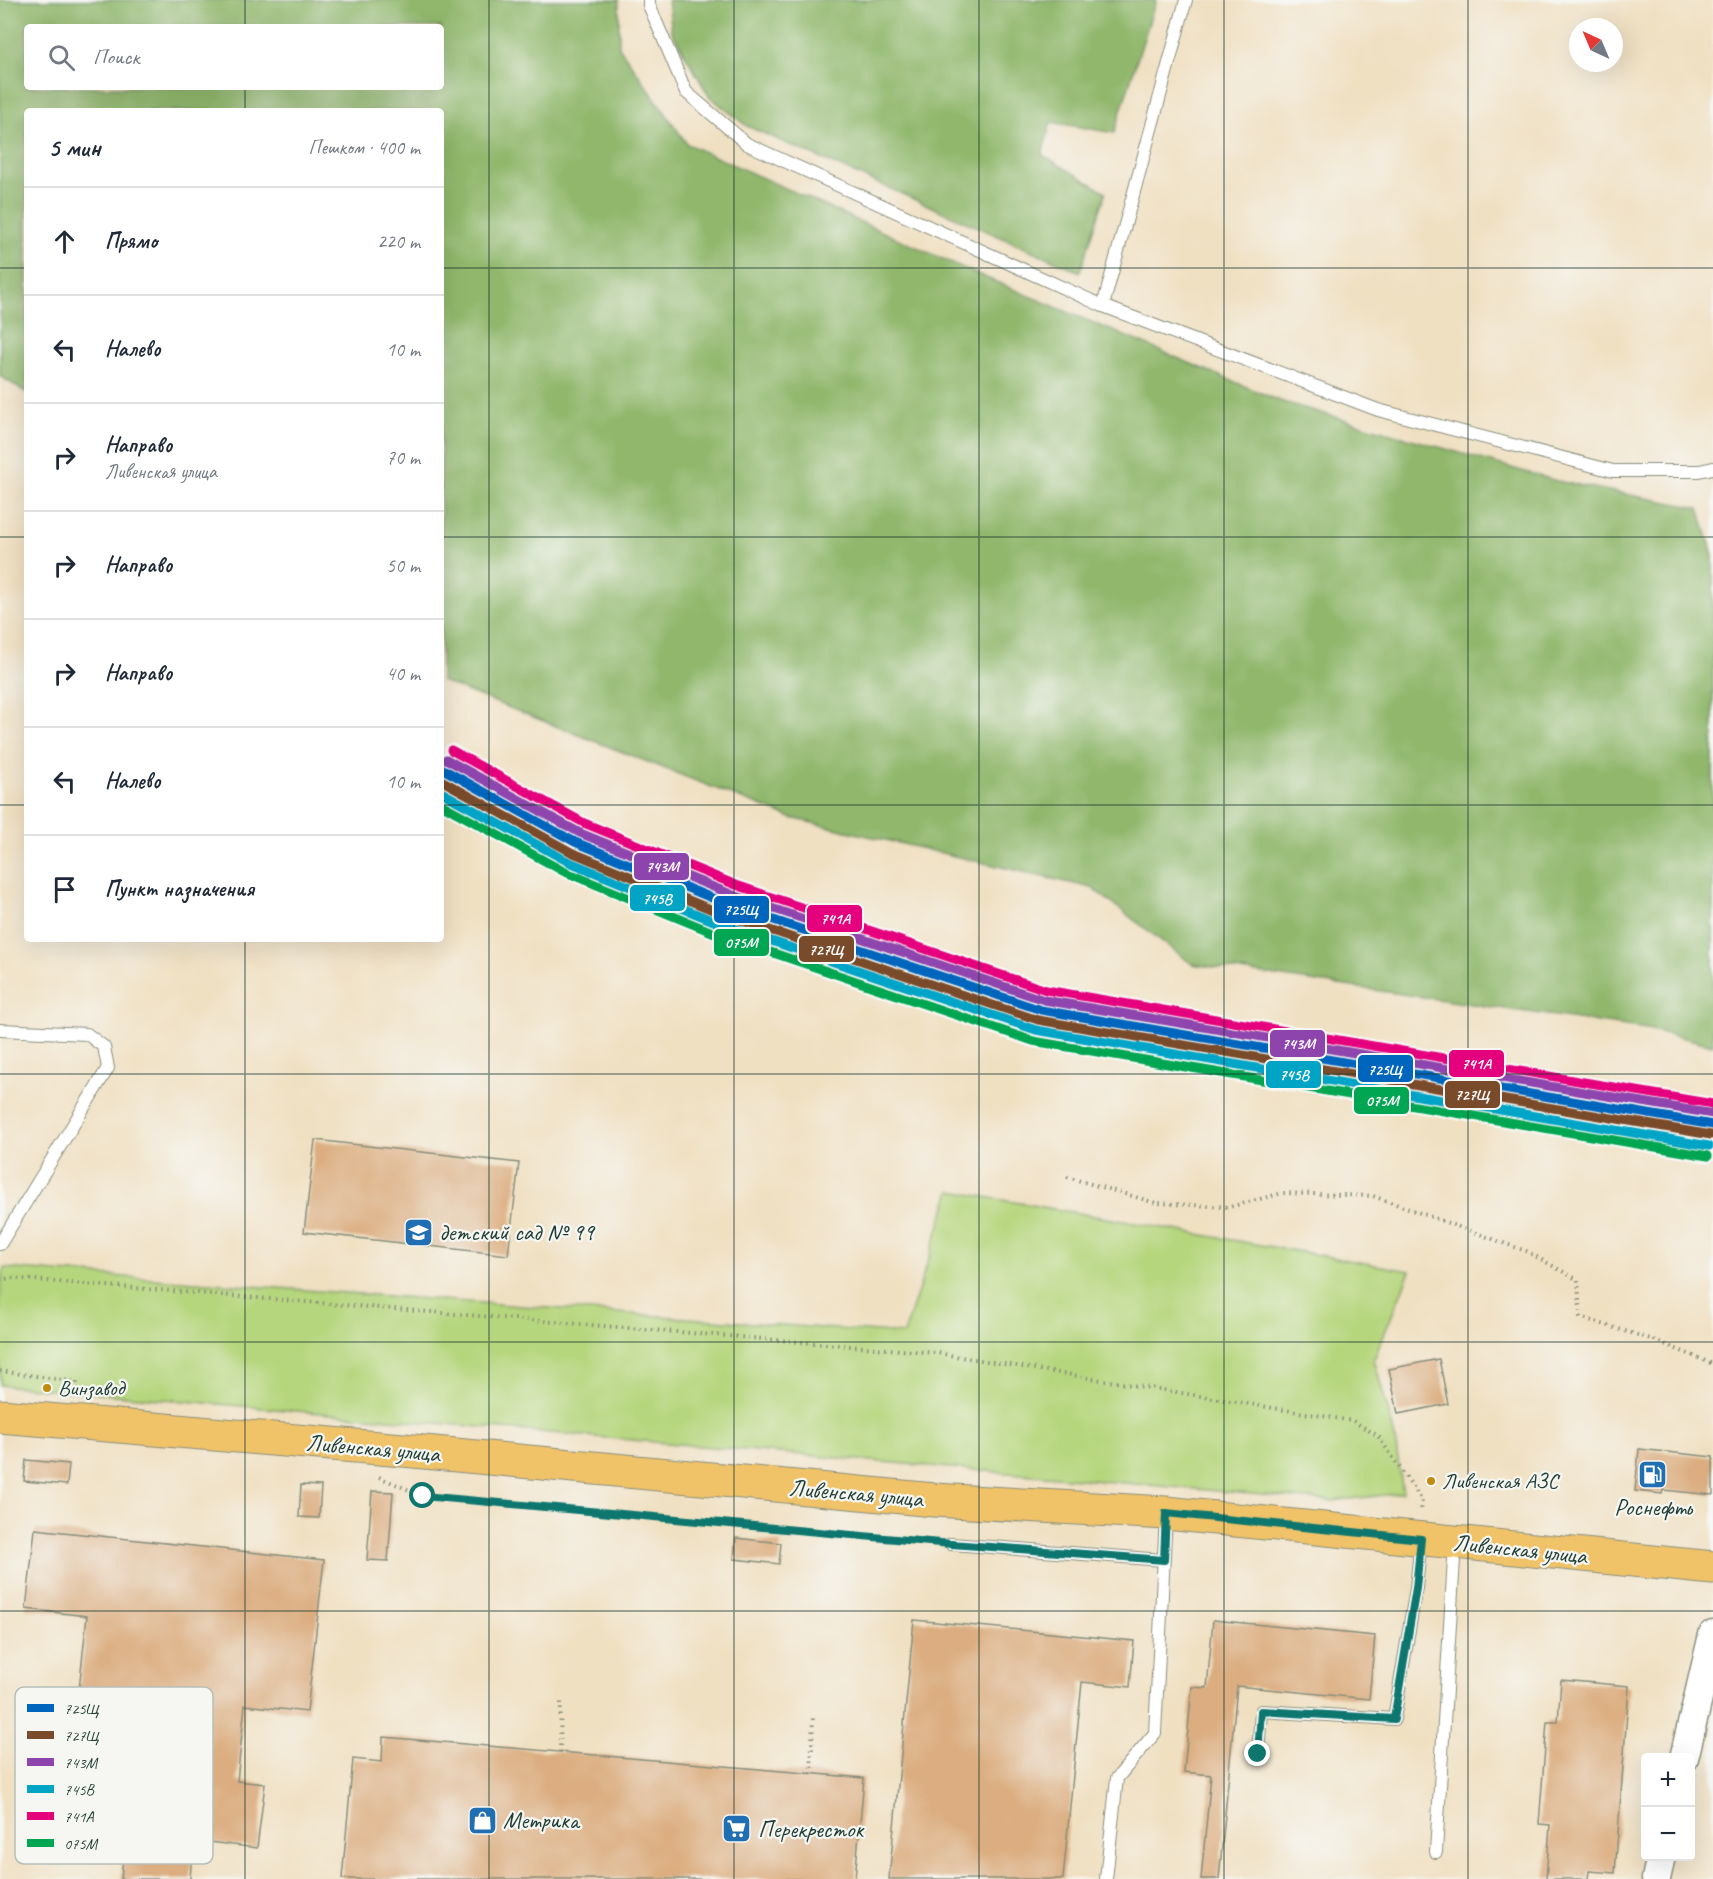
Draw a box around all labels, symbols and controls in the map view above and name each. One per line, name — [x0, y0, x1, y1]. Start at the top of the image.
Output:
north arrow — [1569, 18, 1623, 72]
search box — [24, 24, 444, 90]
icon: search — [45, 41, 78, 74]
text: Поиск — [93, 43, 139, 71]
text: 5 мин — [48, 131, 100, 164]
text: Пешком · 400 m — [308, 135, 420, 160]
icon: ahead — [48, 225, 81, 258]
text: Прямо — [105, 227, 157, 255]
text: 220 m — [377, 229, 420, 254]
icon: left — [48, 333, 81, 366]
text: Налево — [105, 335, 161, 363]
text: 10 m — [386, 337, 420, 362]
text: Направо — [105, 431, 172, 459]
icon: right — [48, 441, 81, 474]
text: 70 m — [386, 445, 420, 470]
text: Ливенская улица — [105, 459, 217, 484]
icon: right — [48, 549, 81, 582]
text: Направо — [105, 551, 172, 579]
text: 50 m — [386, 553, 420, 578]
icon: right — [48, 657, 81, 690]
text: Направо — [105, 659, 172, 687]
text: 40 m — [386, 661, 420, 686]
icon: left — [48, 765, 81, 798]
text: Налево — [105, 767, 161, 795]
text: 10 m — [386, 769, 420, 794]
line badge: 743М — [633, 852, 690, 881]
text: 743М — [645, 857, 681, 877]
icon: arrive — [48, 873, 81, 906]
text: Пункт назначения — [105, 875, 254, 903]
line badge: 745В — [629, 884, 686, 912]
text: 745В — [642, 889, 673, 909]
line badge: 725Щ — [713, 895, 770, 924]
text: 725Щ — [724, 900, 760, 920]
line badge: 741А — [806, 904, 863, 933]
text: 741А — [820, 909, 852, 929]
line badge: 075М — [713, 928, 770, 957]
text: 075М — [725, 933, 760, 953]
line badge: 727Щ — [798, 935, 855, 963]
text: 727Щ — [808, 940, 845, 960]
line badge: 743М — [1269, 1029, 1326, 1058]
text: 743М — [1281, 1034, 1317, 1054]
line badge: 741А — [1448, 1049, 1505, 1078]
line badge: 725Щ — [1357, 1054, 1414, 1083]
text: 741А — [1461, 1054, 1493, 1074]
line badge: 745В — [1265, 1060, 1322, 1089]
text: 725Щ — [1368, 1060, 1404, 1080]
text: 745В — [1279, 1065, 1310, 1085]
line badge: 727Щ — [1444, 1080, 1501, 1109]
text: 727Щ — [1454, 1085, 1491, 1105]
line badge: 075М — [1353, 1086, 1410, 1115]
text: 075М — [1366, 1091, 1401, 1111]
school or university icon: детский сад № 99 — [402, 1216, 434, 1248]
place label: детский сад № 99 — [439, 1217, 596, 1247]
place label: Винзавод — [58, 1374, 127, 1402]
marker: Винзавод — [41, 1382, 53, 1394]
street label: Ливенская улица — [305, 1427, 443, 1469]
fuel station icon: Роснефть — [1637, 1458, 1669, 1490]
place label: Ливенская АЗС — [1442, 1467, 1561, 1495]
street label: Ливенская улица — [788, 1472, 926, 1514]
marker: Ливенская АЗС — [1425, 1475, 1437, 1487]
route start — [409, 1482, 435, 1508]
place label: Роснефть — [1614, 1492, 1693, 1522]
street label: Ливенская улица — [1452, 1527, 1590, 1571]
legend — [15, 1687, 213, 1864]
text: 725Щ — [64, 1699, 101, 1719]
text: 727Щ — [64, 1726, 101, 1746]
route end — [1244, 1740, 1270, 1766]
text: 743М — [64, 1753, 99, 1773]
map controls — [1641, 1753, 1695, 1861]
button: + — [1641, 1753, 1695, 1807]
text: 745В — [64, 1780, 96, 1800]
shop icon: Метрика — [466, 1804, 498, 1836]
place label: Метрика — [503, 1805, 581, 1835]
text: 741А — [64, 1807, 95, 1827]
button: − — [1641, 1807, 1695, 1861]
supermarket icon: Перекресток — [721, 1813, 753, 1845]
place label: Перекресток — [758, 1814, 865, 1844]
text: 075М — [64, 1834, 99, 1854]

